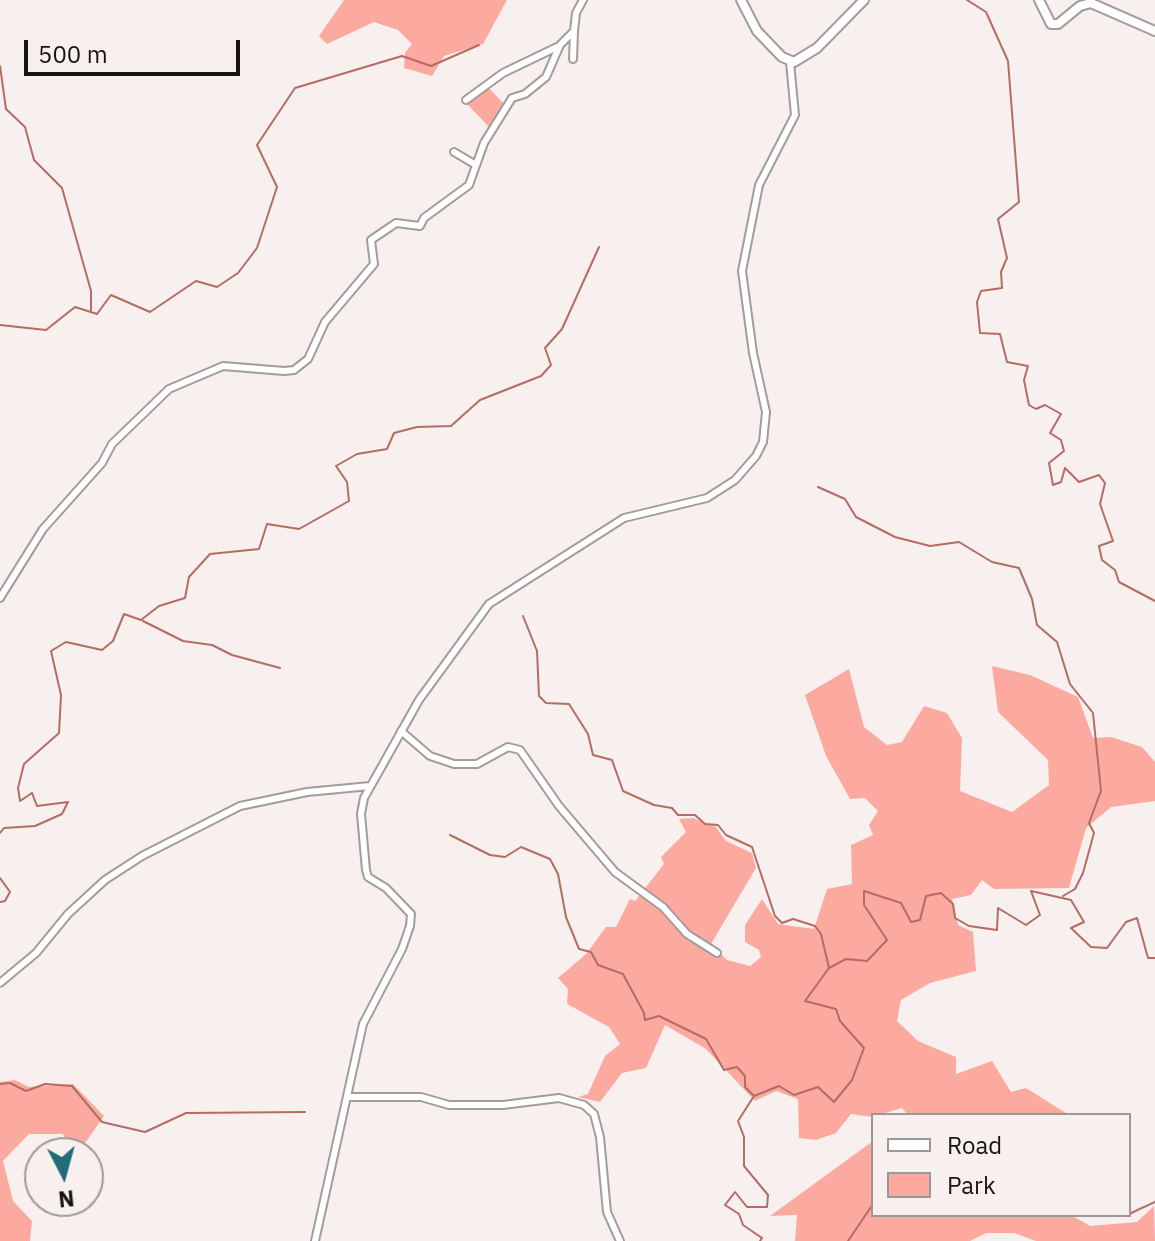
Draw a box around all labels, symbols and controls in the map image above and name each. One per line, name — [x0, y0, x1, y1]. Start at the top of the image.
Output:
scale bar — [28, 24, 244, 74]
text: 500 m — [38, 38, 108, 70]
legend — [871, 1113, 1131, 1217]
text: Road — [947, 1129, 1002, 1161]
north arrow — [24, 1137, 104, 1217]
text: Park — [947, 1169, 996, 1201]
text: N — [57, 1184, 76, 1215]

